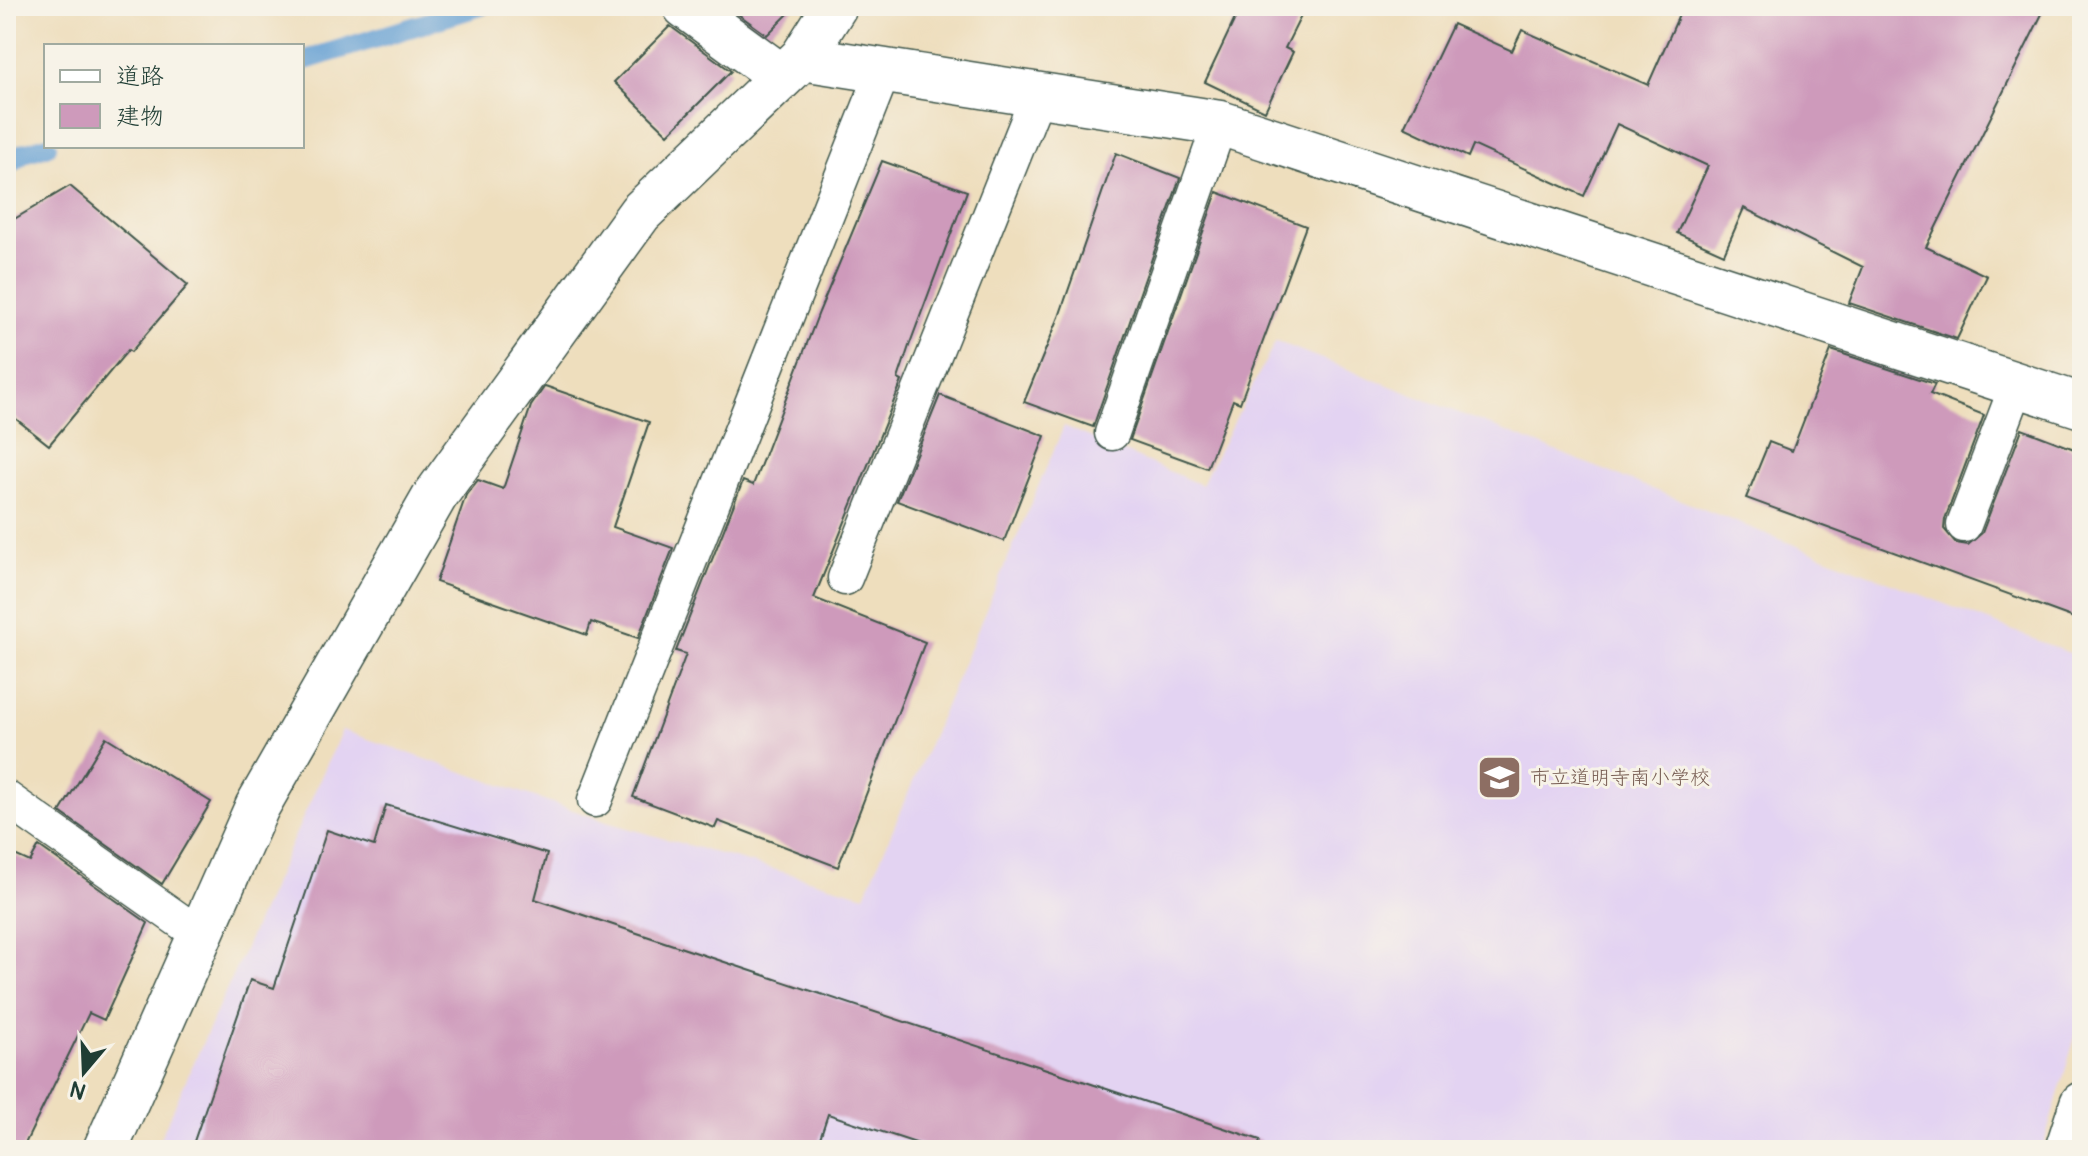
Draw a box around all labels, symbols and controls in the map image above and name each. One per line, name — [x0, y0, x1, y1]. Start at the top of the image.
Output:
legend — [44, 44, 304, 148]
text: 道路 — [116, 62, 164, 91]
text: 建物 — [116, 102, 164, 131]
school or university icon: 市立道明寺南小学校 — [1475, 753, 1523, 801]
place label: 市立道明寺南小学校 — [1530, 765, 1710, 790]
north arrow — [44, 1032, 124, 1112]
text: N — [66, 1074, 89, 1106]

